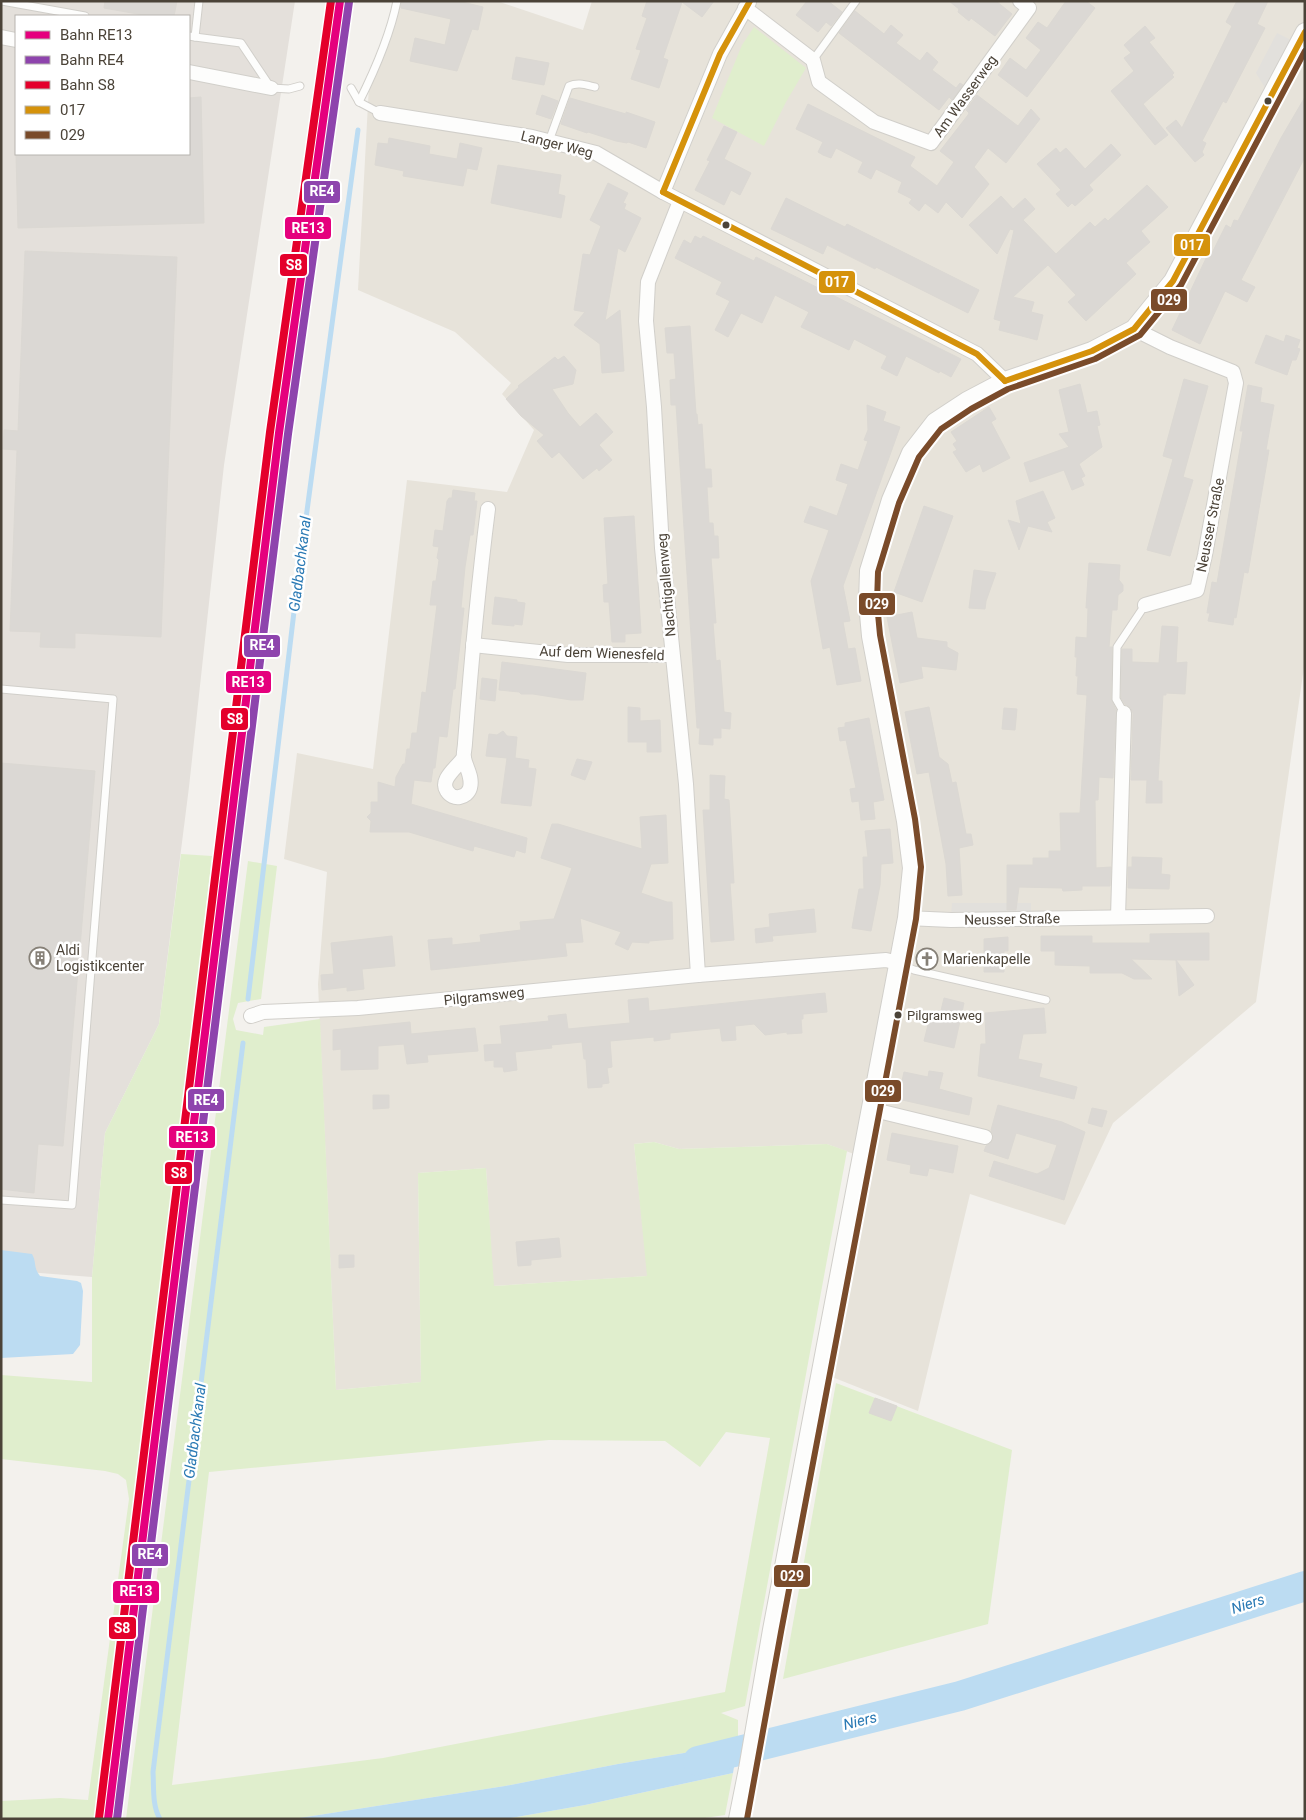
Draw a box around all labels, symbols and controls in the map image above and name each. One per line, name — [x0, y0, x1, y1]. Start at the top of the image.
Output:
legend — [15, 15, 190, 155]
text: Bahn RE13 — [60, 26, 132, 44]
text: Bahn RE4 — [60, 51, 125, 69]
street label: Am Wasserweg — [930, 52, 1000, 140]
text: Bahn S8 — [60, 76, 115, 94]
unlabelled marker — [1263, 96, 1273, 106]
text: 017 — [60, 101, 85, 119]
text: 029 — [60, 126, 85, 144]
street label: Langer Weg — [519, 127, 595, 161]
line badge: RE4 — [303, 180, 341, 204]
text: RE4 — [310, 183, 334, 199]
line badge: RE13 — [284, 216, 332, 240]
text: RE13 — [292, 220, 324, 236]
unlabelled marker — [721, 220, 731, 230]
line badge: 017 — [1173, 233, 1211, 257]
text: 017 — [1180, 237, 1204, 253]
line badge: S8 — [279, 253, 308, 277]
text: S8 — [286, 257, 302, 273]
line badge: 017 — [818, 270, 856, 294]
text: 017 — [825, 274, 849, 290]
line badge: 029 — [1150, 288, 1188, 312]
text: 029 — [1157, 292, 1181, 308]
street label: Neusser Straße — [1193, 476, 1227, 574]
water label: Gladbachkanal — [285, 515, 315, 613]
street label: Nachtigallenweg — [654, 533, 678, 637]
line badge: 029 — [858, 592, 896, 616]
text: 029 — [865, 596, 889, 612]
line badge: RE4 — [243, 634, 281, 658]
text: RE4 — [250, 637, 274, 653]
street label: Auf dem Wienesfeld — [539, 643, 665, 663]
line badge: RE13 — [225, 670, 272, 694]
text: RE13 — [232, 674, 264, 690]
line badge: S8 — [220, 707, 249, 731]
text: S8 — [227, 711, 243, 727]
street label: Neusser Straße — [964, 910, 1060, 928]
place label: Aldi Logistikcenter — [56, 942, 144, 974]
building icon: Aldi Logistikcenter — [28, 946, 52, 970]
church icon: Marienkapelle — [915, 947, 939, 971]
place label: Marienkapelle — [943, 951, 1030, 967]
street label: Pilgramsweg — [443, 984, 525, 1008]
place label: Pilgramsweg — [907, 1008, 982, 1023]
marker: Pilgramsweg — [893, 1010, 903, 1020]
line badge: 029 — [864, 1079, 902, 1103]
text: 029 — [871, 1083, 895, 1099]
line badge: RE4 — [187, 1088, 225, 1112]
text: RE4 — [194, 1092, 218, 1108]
line badge: RE13 — [168, 1125, 216, 1149]
text: RE13 — [176, 1129, 208, 1145]
line badge: S8 — [164, 1161, 193, 1185]
text: S8 — [171, 1165, 187, 1181]
water label: Gladbachkanal — [180, 1382, 210, 1480]
line badge: RE4 — [131, 1543, 169, 1567]
text: RE4 — [138, 1546, 162, 1562]
line badge: 029 — [773, 1564, 811, 1588]
text: 029 — [780, 1568, 804, 1584]
line badge: RE13 — [112, 1580, 160, 1604]
text: RE13 — [120, 1583, 152, 1599]
water label: Niers — [1229, 1590, 1267, 1618]
line badge: S8 — [108, 1616, 137, 1640]
text: S8 — [114, 1620, 130, 1636]
water label: Niers — [841, 1708, 879, 1734]

